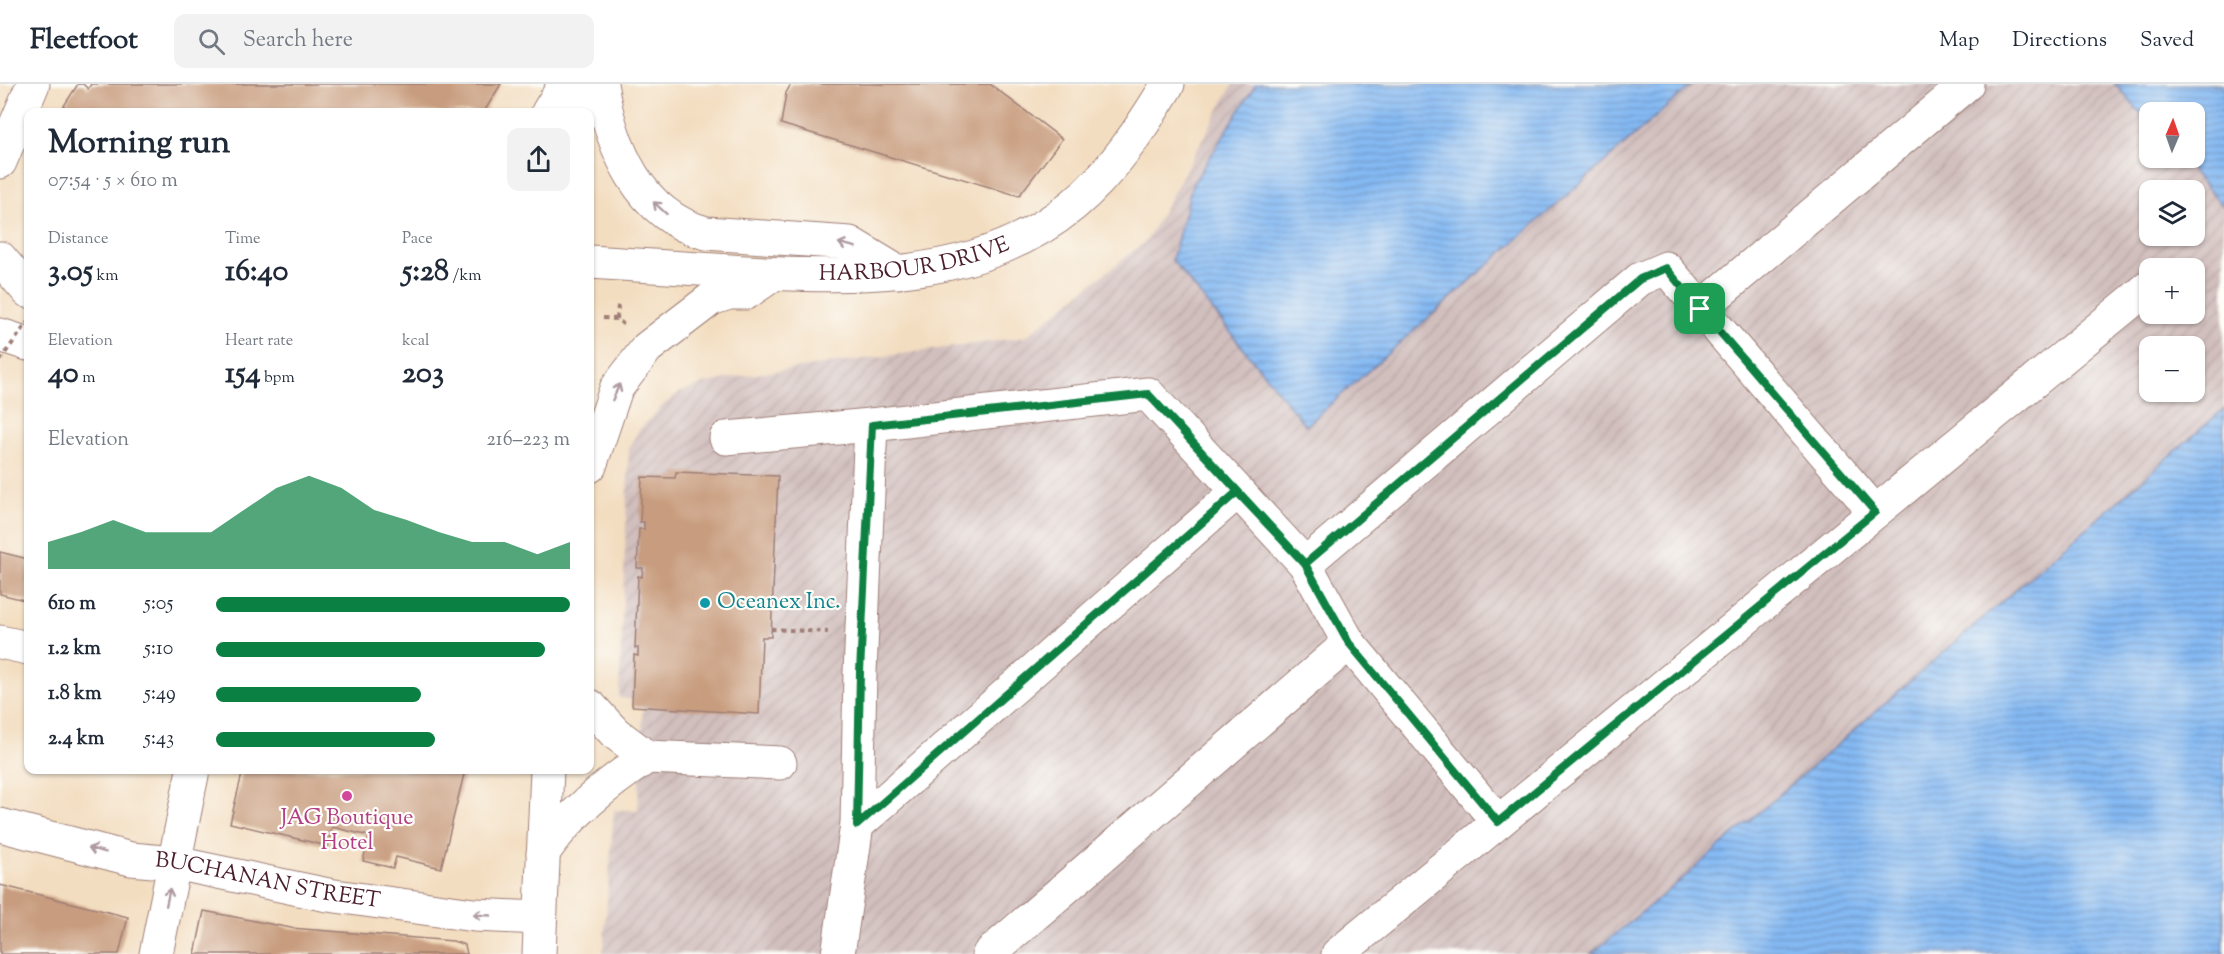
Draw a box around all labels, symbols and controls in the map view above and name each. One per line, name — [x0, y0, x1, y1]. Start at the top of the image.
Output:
search box — [174, 14, 594, 68]
text: Fleetfoot — [30, 21, 138, 61]
icon: search — [195, 25, 228, 58]
text: Search here — [243, 25, 353, 57]
text: Map — [1939, 26, 1979, 56]
text: Directions — [2012, 26, 2107, 56]
text: Saved — [2140, 26, 2194, 56]
north arrow — [2139, 102, 2205, 168]
map controls — [2139, 102, 2205, 402]
text: Morning run — [48, 120, 230, 168]
button: share — [507, 128, 570, 191]
text: 07:54 · 5 × 610 m — [48, 167, 178, 196]
button: layers — [2139, 180, 2205, 246]
one-way arrow — [652, 201, 667, 215]
text: Distance — [48, 228, 108, 251]
text: Time — [225, 228, 261, 251]
text: Pace — [402, 228, 433, 251]
street label: HARBOUR DRIVE — [819, 230, 1015, 291]
one-way arrow — [838, 239, 857, 251]
text: 3.05 — [48, 251, 93, 294]
text: 16:40 — [225, 251, 288, 294]
text: 5:28 — [402, 251, 449, 294]
button: + — [2139, 258, 2205, 324]
text: km — [93, 265, 118, 288]
text: /km — [449, 265, 481, 288]
pin — [1674, 283, 1725, 334]
icon: arrive — [1683, 292, 1716, 325]
text: Elevation — [48, 330, 113, 353]
text: Heart rate — [225, 330, 293, 353]
text: kcal — [402, 330, 430, 353]
button: − — [2139, 336, 2205, 402]
text: 40 — [48, 353, 79, 396]
text: 154 — [225, 353, 261, 396]
text: 203 — [402, 353, 444, 396]
text: m — [79, 367, 95, 390]
text: bpm — [261, 367, 295, 390]
one-way arrow — [611, 383, 622, 401]
text: Elevation — [48, 426, 129, 455]
text: 216–223 m — [487, 426, 570, 455]
place label: Oceanex Inc. — [717, 587, 841, 619]
text: 610 m — [48, 590, 96, 619]
text: 5:05 — [144, 590, 173, 619]
marker: Oceanex Inc. — [698, 596, 712, 610]
text: 1.2 km — [48, 635, 101, 664]
text: 5:10 — [144, 635, 173, 664]
text: 1.8 km — [48, 680, 102, 709]
text: 5:49 — [144, 680, 176, 709]
text: 2.4 km — [48, 725, 104, 754]
text: 5:43 — [144, 725, 174, 754]
marker: JAG Boutique Hotel — [340, 789, 354, 803]
place label: JAG Boutique Hotel — [279, 803, 414, 860]
one-way arrow — [88, 844, 107, 856]
street label: BUCHANAN STREET — [154, 845, 383, 918]
one-way arrow — [163, 887, 175, 906]
one-way arrow — [472, 909, 492, 920]

